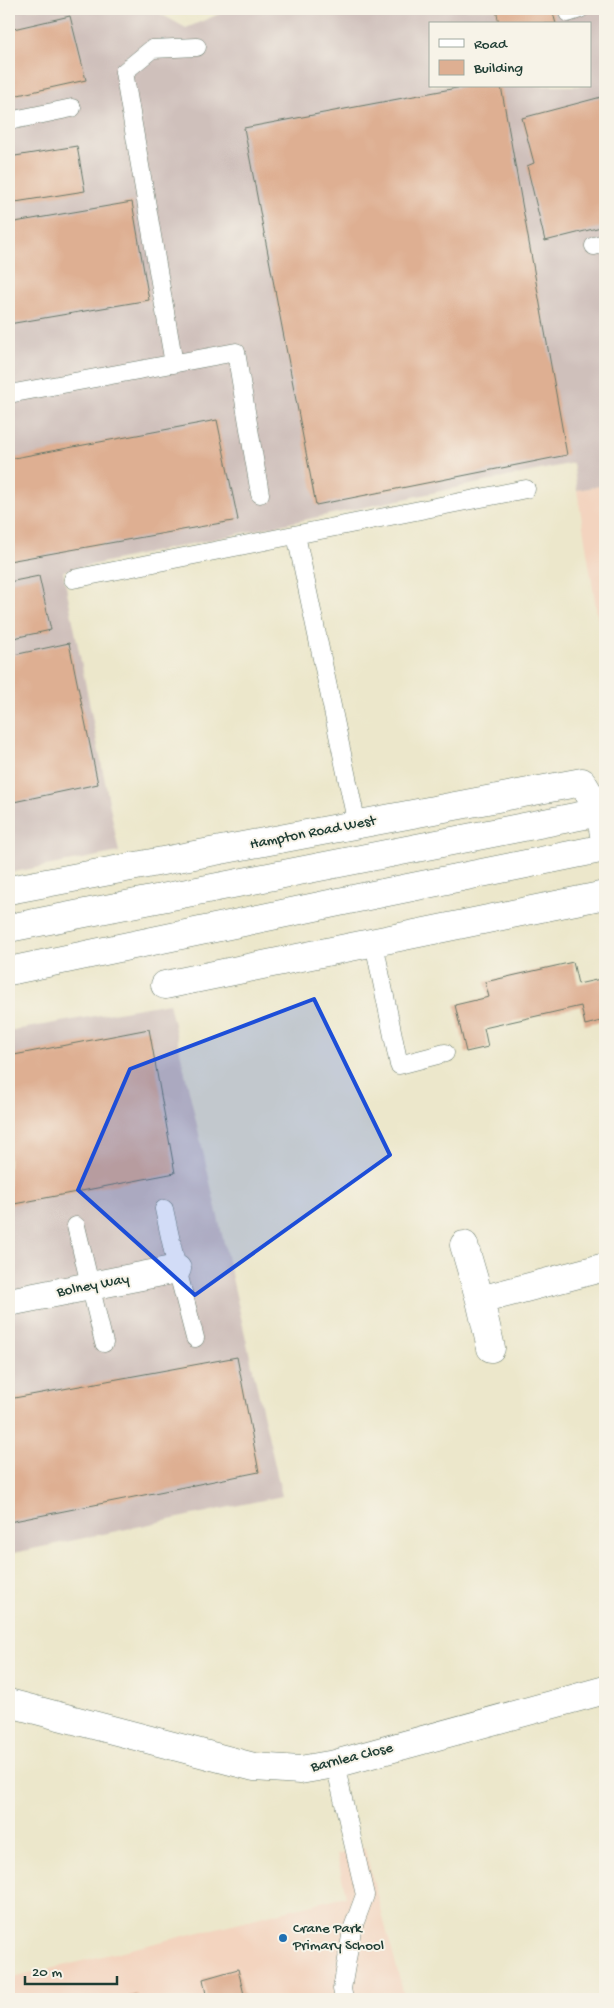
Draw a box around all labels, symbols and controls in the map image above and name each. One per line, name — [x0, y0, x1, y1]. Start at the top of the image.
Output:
legend — [429, 22, 592, 88]
text: Road — [474, 36, 508, 54]
text: Building — [473, 60, 523, 78]
street label: Hampton Road West — [248, 812, 379, 854]
street label: Bolney Way — [54, 1270, 131, 1302]
street label: Barnlea Close — [308, 1739, 395, 1777]
place label: Crane Park Primary School — [292, 1920, 384, 1955]
marker: Crane Park Primary School — [277, 1932, 289, 1944]
scale bar — [25, 1953, 118, 1985]
text: 20 m — [32, 1964, 62, 1982]

